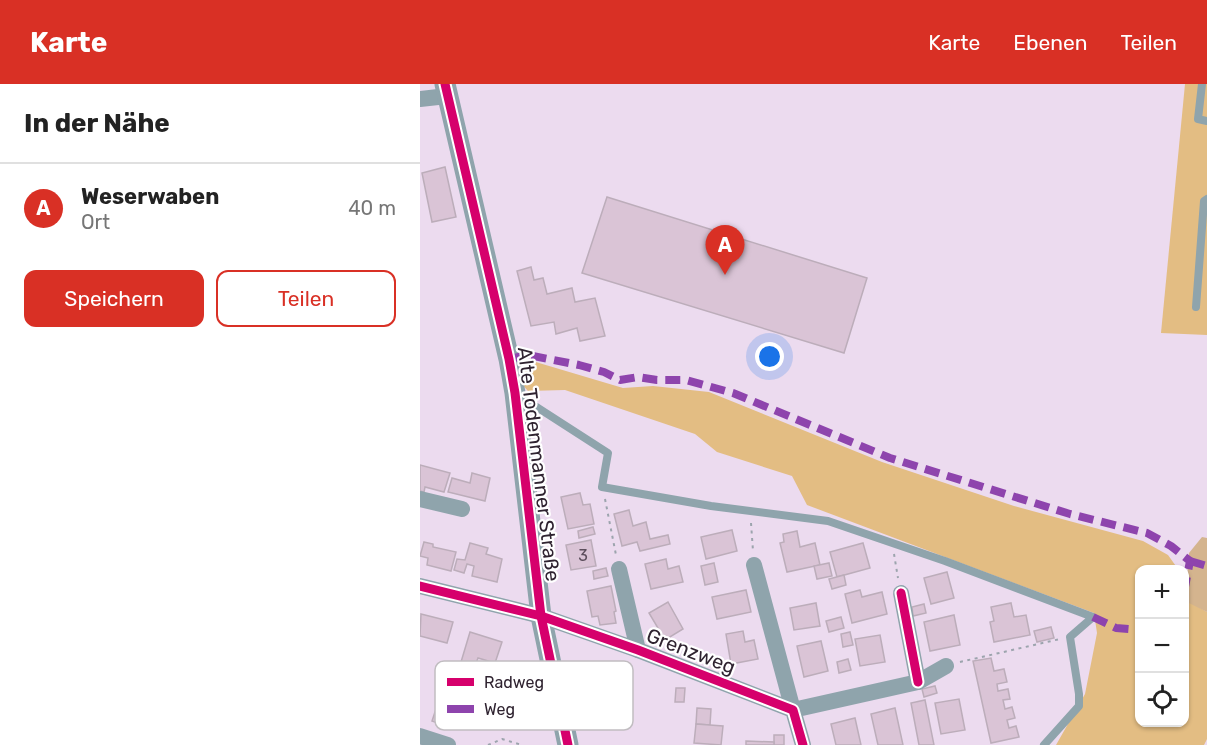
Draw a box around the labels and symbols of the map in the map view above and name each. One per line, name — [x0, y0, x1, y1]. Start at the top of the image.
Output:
pin: A — [706, 226, 744, 275]
your location — [755, 342, 784, 371]
street label: Alte Todenmanner Straße — [513, 345, 565, 583]
house number: 3 — [578, 546, 588, 565]
street label: Grenzweg — [643, 623, 739, 679]
legend — [435, 661, 633, 730]
text: Radweg — [484, 673, 544, 692]
text: Weg — [484, 700, 515, 719]

